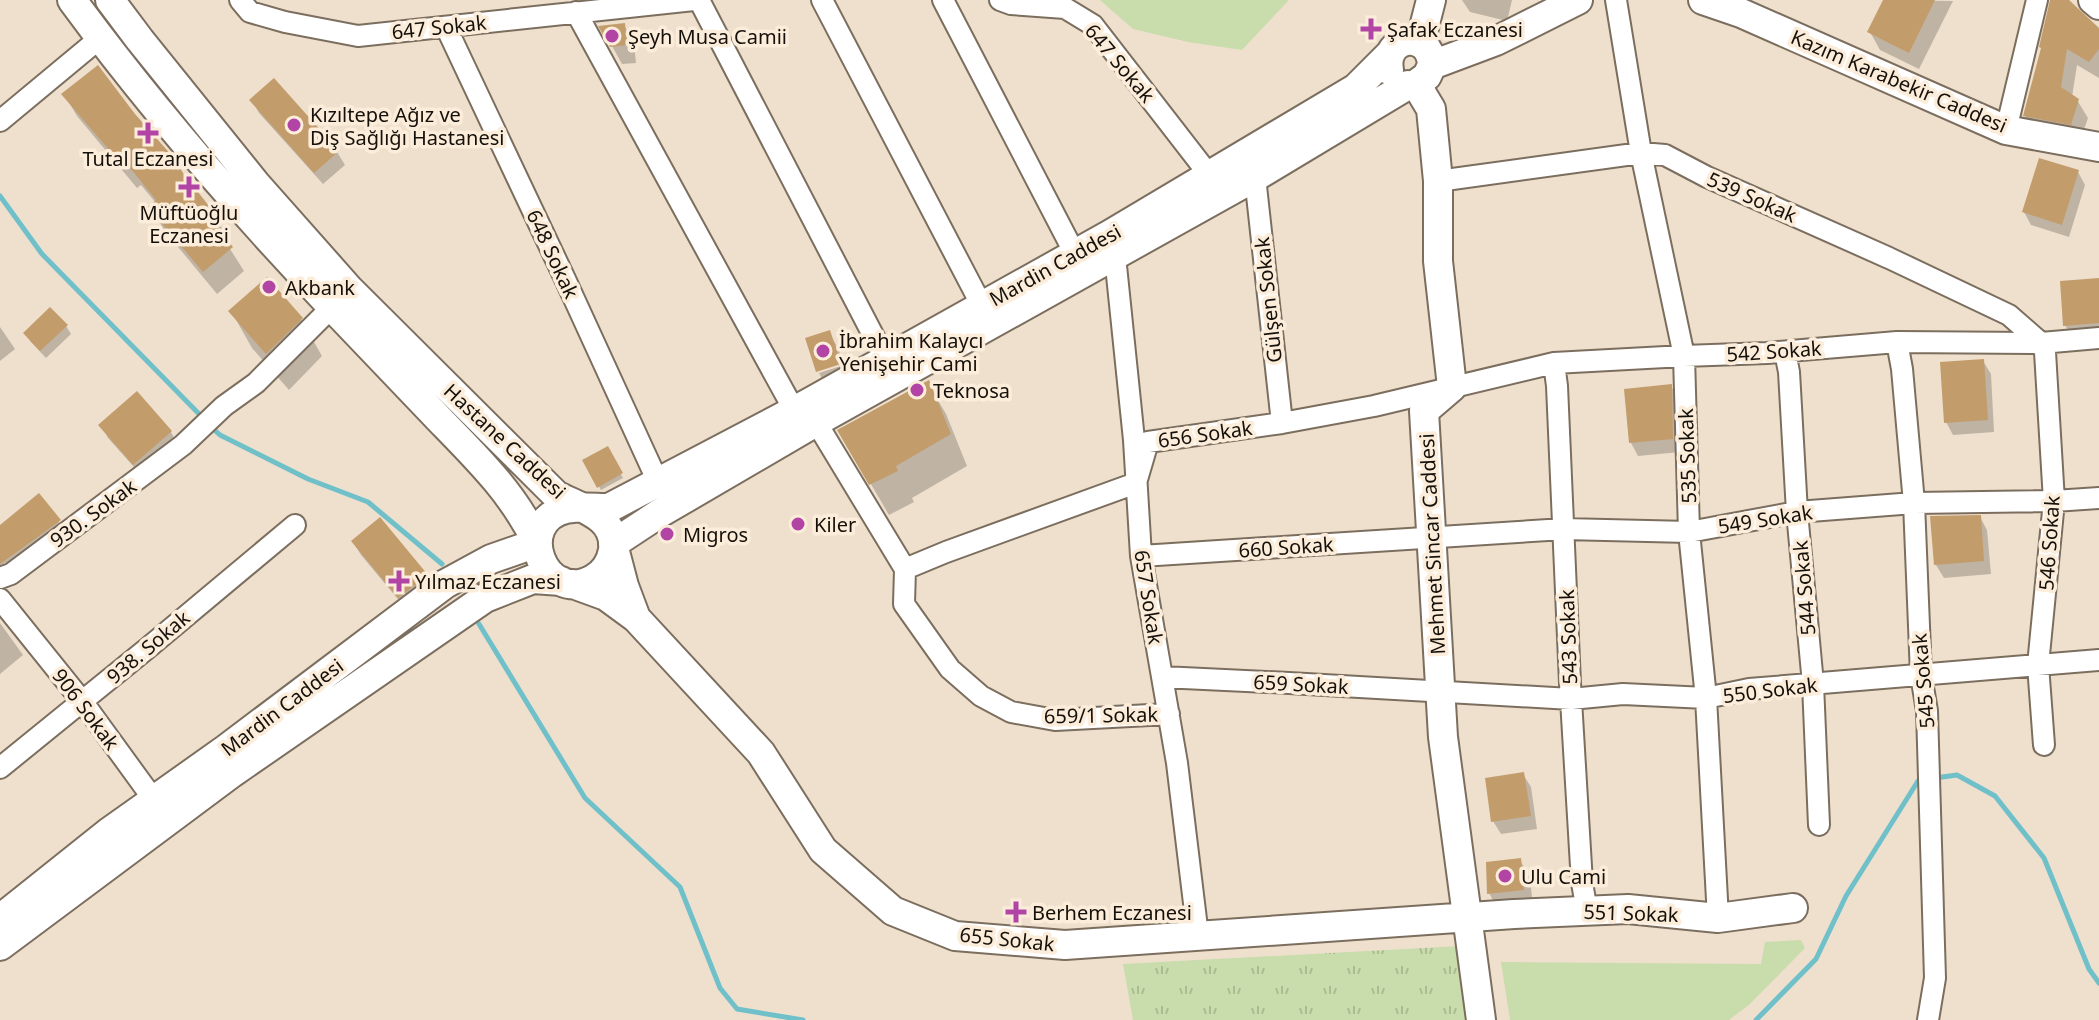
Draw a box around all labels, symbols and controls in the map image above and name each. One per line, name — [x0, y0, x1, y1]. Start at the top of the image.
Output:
street label: 647 Sokak — [390, 9, 488, 45]
place label: Şafak Eczanesi — [1387, 16, 1523, 43]
street label: 647 Sokak — [1079, 18, 1161, 108]
marker: Şafak Eczanesi — [1362, 20, 1380, 38]
place label: Şeyh Musa Camii — [628, 23, 787, 50]
street label: Kazım Karabekir Caddesi — [1787, 23, 2011, 139]
marker: Şeyh Musa Camii — [603, 27, 621, 45]
place label: Kızıltepe Ağız ve Diş Sağlığı Hastanesi — [310, 101, 504, 151]
marker: Kızıltepe Ağız ve Diş Sağlığı Hastanesi — [285, 116, 303, 134]
marker: Tutal Eczanesi — [139, 124, 157, 142]
place label: Tutal Eczanesi — [83, 145, 214, 172]
street label: 539 Sokak — [1703, 165, 1801, 229]
marker: Müftüoğlu Eczanesi — [180, 178, 198, 196]
place label: Müftüoğlu Eczanesi — [140, 199, 238, 249]
street label: 648 Sokak — [521, 205, 585, 303]
street label: Mardin Caddesi — [984, 218, 1126, 312]
street label: Gülşen Sokak — [1248, 236, 1288, 364]
place label: Akbank — [285, 274, 355, 301]
marker: Akbank — [260, 278, 278, 296]
place label: İbrahim Kalaycı Yenişehir Cami — [839, 327, 984, 377]
street label: 542 Sokak — [1726, 334, 1823, 368]
marker: İbrahim Kalaycı Yenişehir Cami — [814, 342, 832, 360]
street label: Hastane Caddesi — [438, 377, 572, 505]
place label: Teknosa — [933, 377, 1010, 404]
marker: Teknosa — [908, 381, 926, 399]
street label: 535 Sokak — [1672, 408, 1702, 504]
street label: 656 Sokak — [1156, 414, 1254, 454]
street label: Mehmet Sincar Caddesi — [1413, 433, 1451, 655]
street label: 930. Sokak — [44, 472, 142, 553]
street label: 546 Sokak — [2032, 494, 2066, 591]
street label: 549 Sokak — [1716, 498, 1814, 540]
place label: Kiler — [814, 511, 856, 538]
marker: Kiler — [789, 515, 807, 533]
place label: Migros — [683, 521, 748, 548]
marker: Migros — [658, 525, 676, 543]
street label: 660 Sokak — [1238, 530, 1335, 564]
street label: 544 Sokak — [1786, 539, 1822, 637]
street label: 657 Sokak — [1128, 548, 1170, 646]
place label: Yılmaz Eczanesi — [415, 568, 561, 595]
marker: Yılmaz Eczanesi — [390, 572, 408, 590]
street label: 543 Sokak — [1553, 589, 1583, 685]
street label: 938. Sokak — [101, 604, 195, 690]
street label: 545 Sokak — [1905, 632, 1941, 730]
street label: Mardin Caddesi — [215, 652, 349, 762]
street label: 906 Sokak — [47, 663, 126, 755]
street label: 659 Sokak — [1253, 668, 1350, 700]
street label: 550 Sokak — [1721, 671, 1819, 709]
street label: 659/1 Sokak — [1044, 701, 1159, 729]
place label: Ulu Cami — [1521, 863, 1606, 890]
marker: Ulu Cami — [1496, 867, 1514, 885]
street label: 551 Sokak — [1583, 898, 1679, 928]
place label: Berhem Eczanesi — [1032, 899, 1192, 926]
marker: Berhem Eczanesi — [1007, 903, 1025, 921]
street label: 655 Sokak — [958, 921, 1056, 957]

